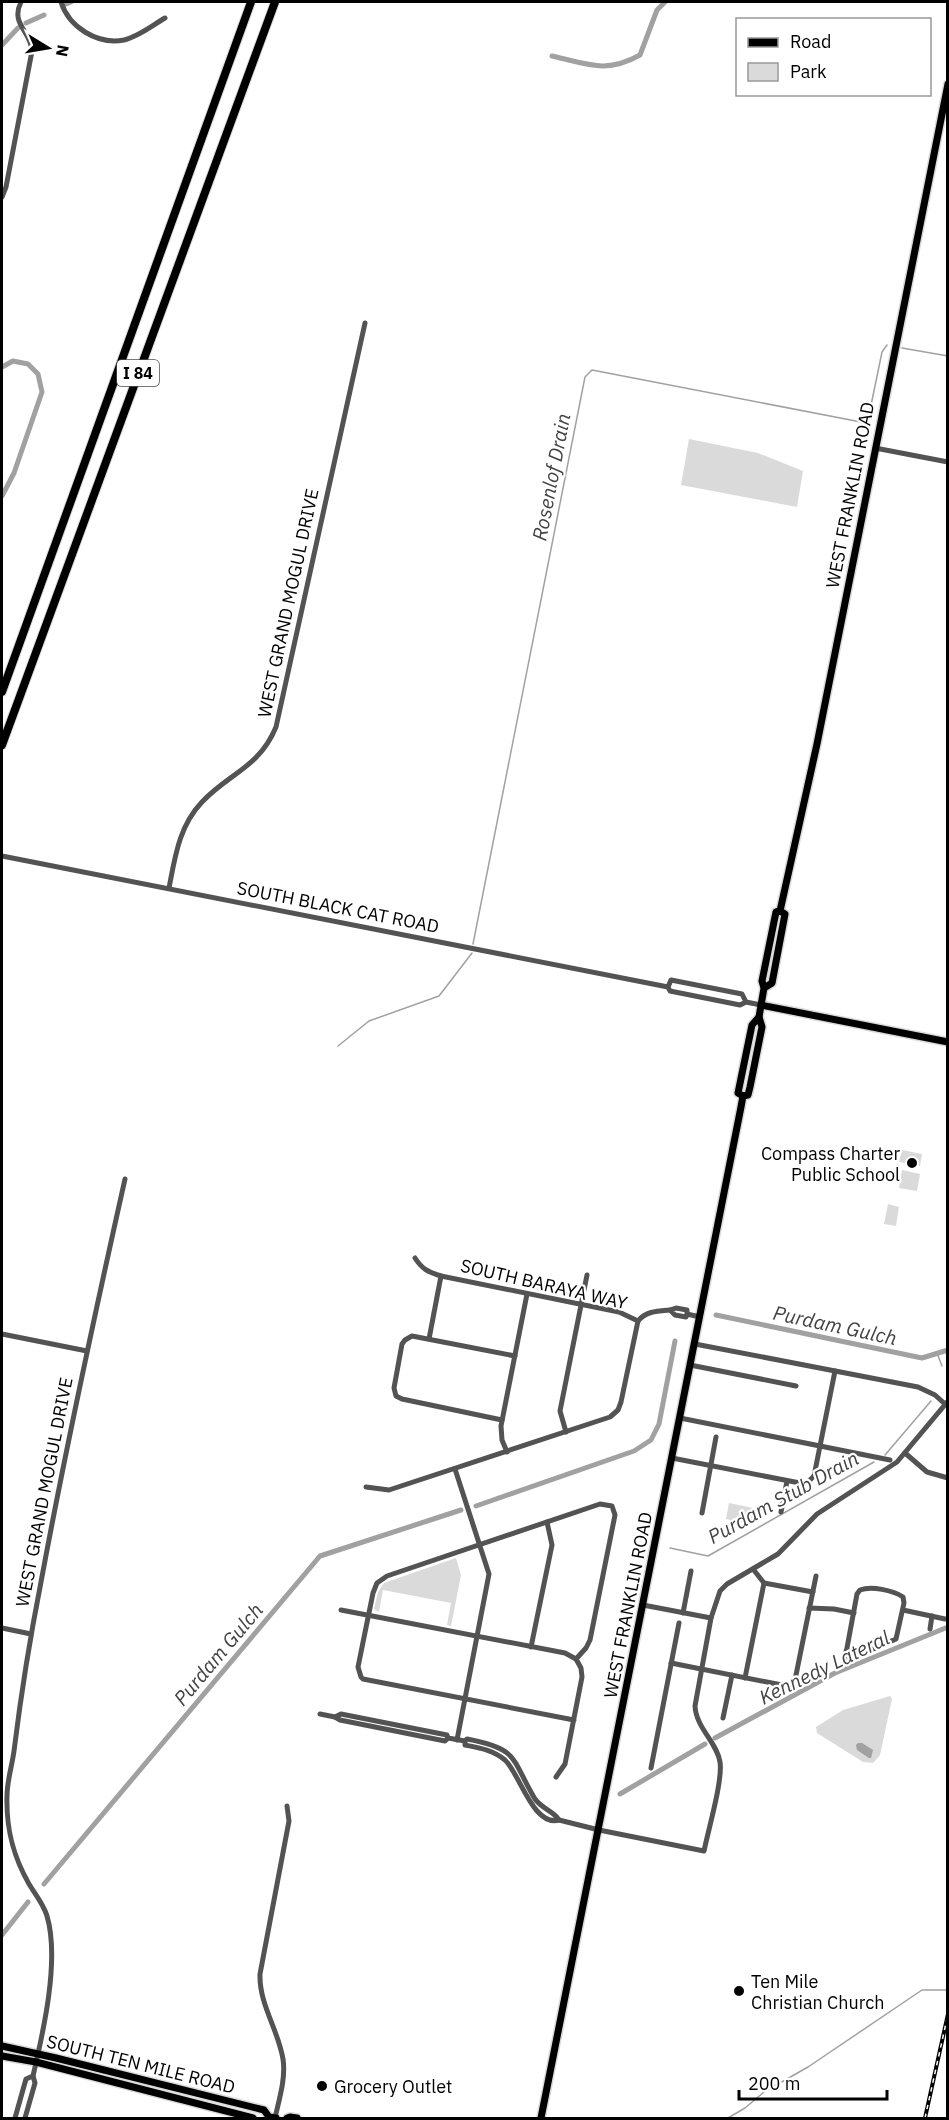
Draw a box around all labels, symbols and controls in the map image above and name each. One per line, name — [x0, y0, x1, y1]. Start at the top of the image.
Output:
north arrow — [18, 18, 78, 78]
legend — [736, 18, 931, 96]
text: Road — [790, 30, 831, 53]
text: N — [52, 43, 74, 58]
text: Park — [790, 60, 827, 83]
road number: I 84 — [117, 360, 159, 386]
street label: WEST FRANKLIN ROAD — [821, 400, 879, 590]
water label: Rosenlof Drain — [525, 411, 577, 543]
street label: WEST GRAND MOGUL DRIVE — [252, 486, 324, 720]
street label: SOUTH BLACK CAT ROAD — [235, 876, 441, 938]
place label: Compass Charter Public School — [761, 1142, 900, 1186]
marker: Compass Charter Public School — [905, 1156, 919, 1170]
street label: SOUTH BARAYA WAY — [458, 1254, 630, 1314]
water label: Purdam Gulch — [771, 1299, 899, 1351]
street label: WEST GRAND MOGUL DRIVE — [10, 1375, 78, 1609]
water label: Purdam Stub Drain — [703, 1444, 863, 1550]
street label: WEST FRANKLIN ROAD — [599, 1510, 657, 1700]
water label: Purdam Gulch — [167, 1597, 269, 1711]
water label: Kennedy Lateral — [754, 1623, 894, 1710]
place label: Ten Mile Christian Church — [751, 1970, 884, 2014]
marker: Ten Mile Christian Church — [732, 1984, 746, 1998]
street label: SOUTH TEN MILE ROAD — [44, 2029, 238, 2099]
scale bar — [739, 2063, 888, 2101]
text: 200 m — [748, 2072, 800, 2095]
place label: Grocery Outlet — [334, 2075, 452, 2098]
marker: Grocery Outlet — [315, 2079, 329, 2093]

